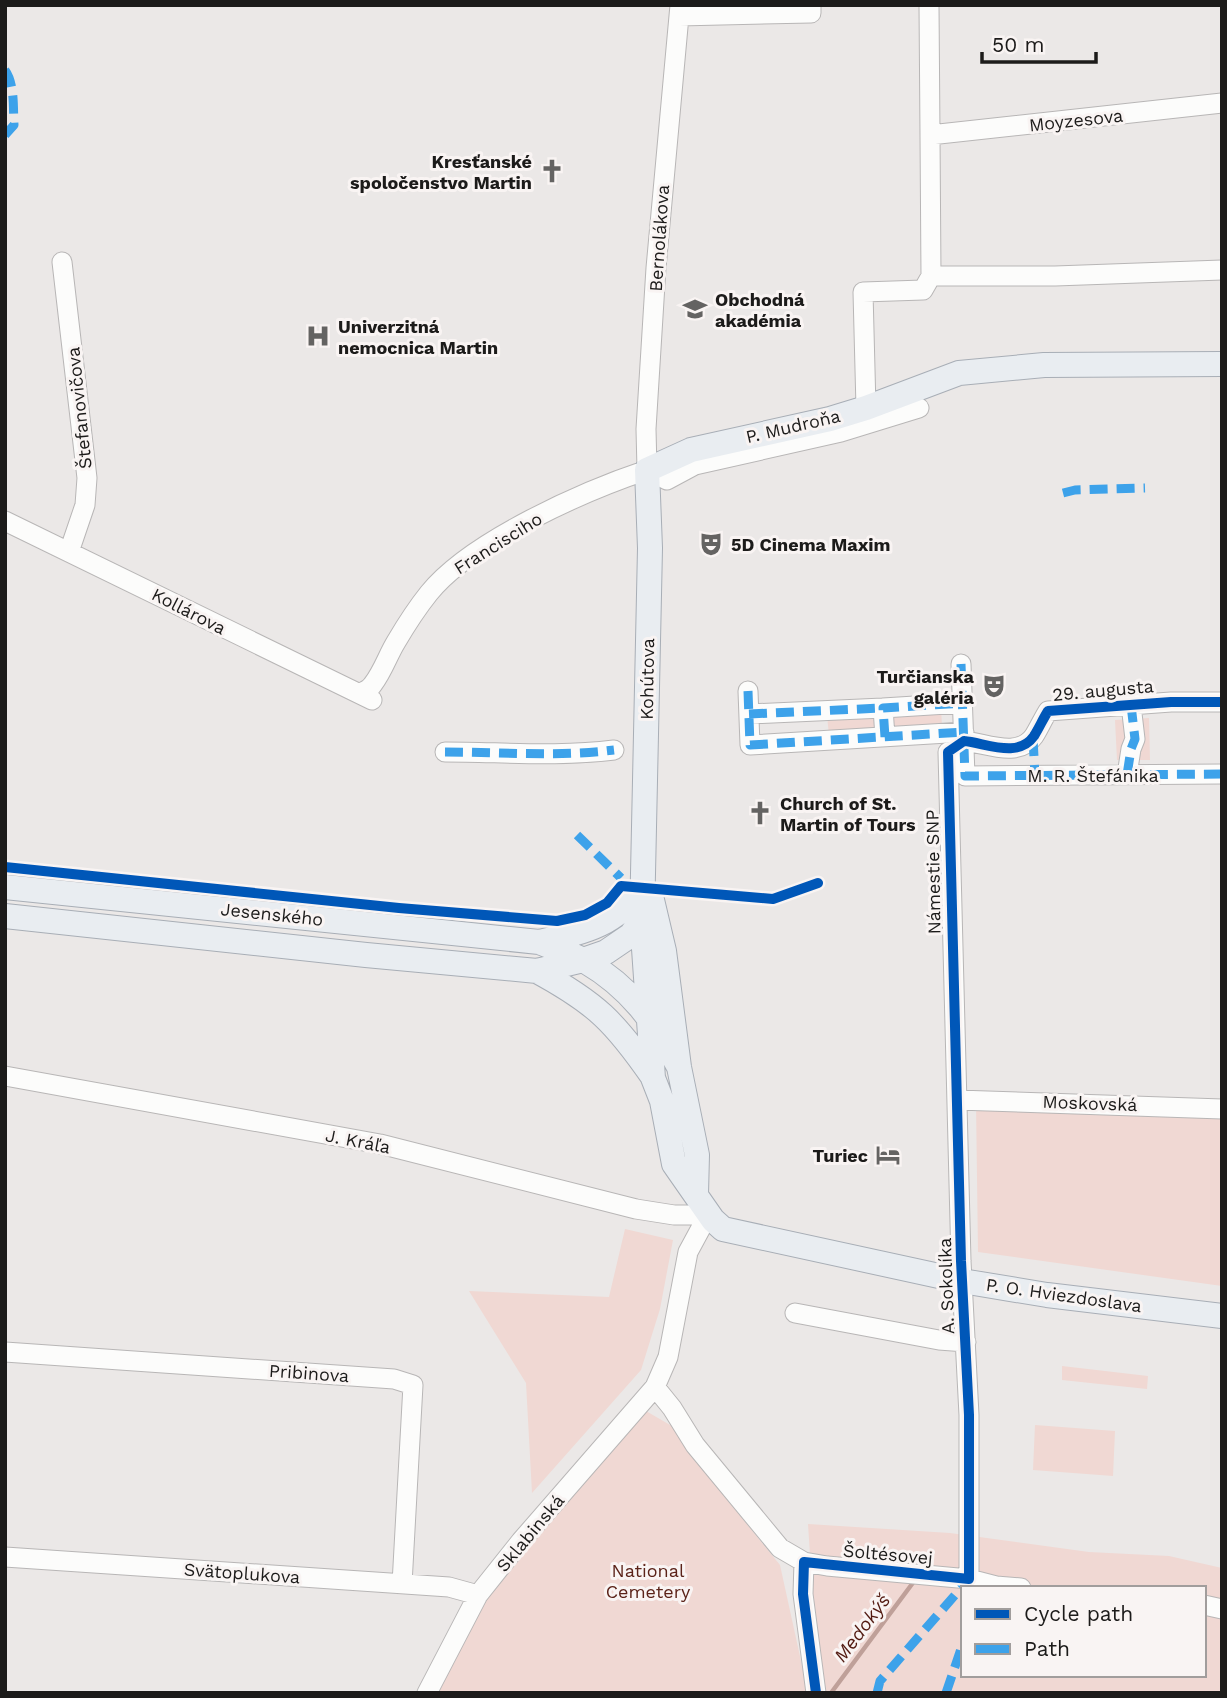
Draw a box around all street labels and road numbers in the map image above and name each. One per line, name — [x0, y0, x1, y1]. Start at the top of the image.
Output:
street label: Moyzesova — [1028, 105, 1124, 135]
street label: Bernolákova — [645, 184, 673, 292]
street label: Štefanovičova — [62, 346, 96, 470]
street label: P. Mudroňa — [744, 405, 842, 447]
street label: Francisciho — [450, 508, 546, 578]
street label: Kollárova — [148, 583, 230, 639]
street label: Kohútova — [636, 638, 658, 720]
street label: 29. augusta — [1052, 675, 1154, 705]
street label: M. R. Štefánika — [1027, 765, 1159, 786]
street label: Námestie SNP — [921, 809, 945, 935]
street label: Jesenského — [220, 898, 324, 930]
street label: Moskovská — [1042, 1091, 1138, 1115]
street label: J. Kráľa — [324, 1124, 392, 1158]
street label: A. Sokolíka — [934, 1237, 958, 1335]
street label: P. O. Hviezdoslava — [985, 1274, 1143, 1316]
street label: Pribinova — [268, 1360, 350, 1386]
street label: Sklabinská — [492, 1490, 568, 1576]
street label: Šoltésovej — [842, 1540, 934, 1568]
street label: Svätoplukova — [183, 1558, 301, 1588]

